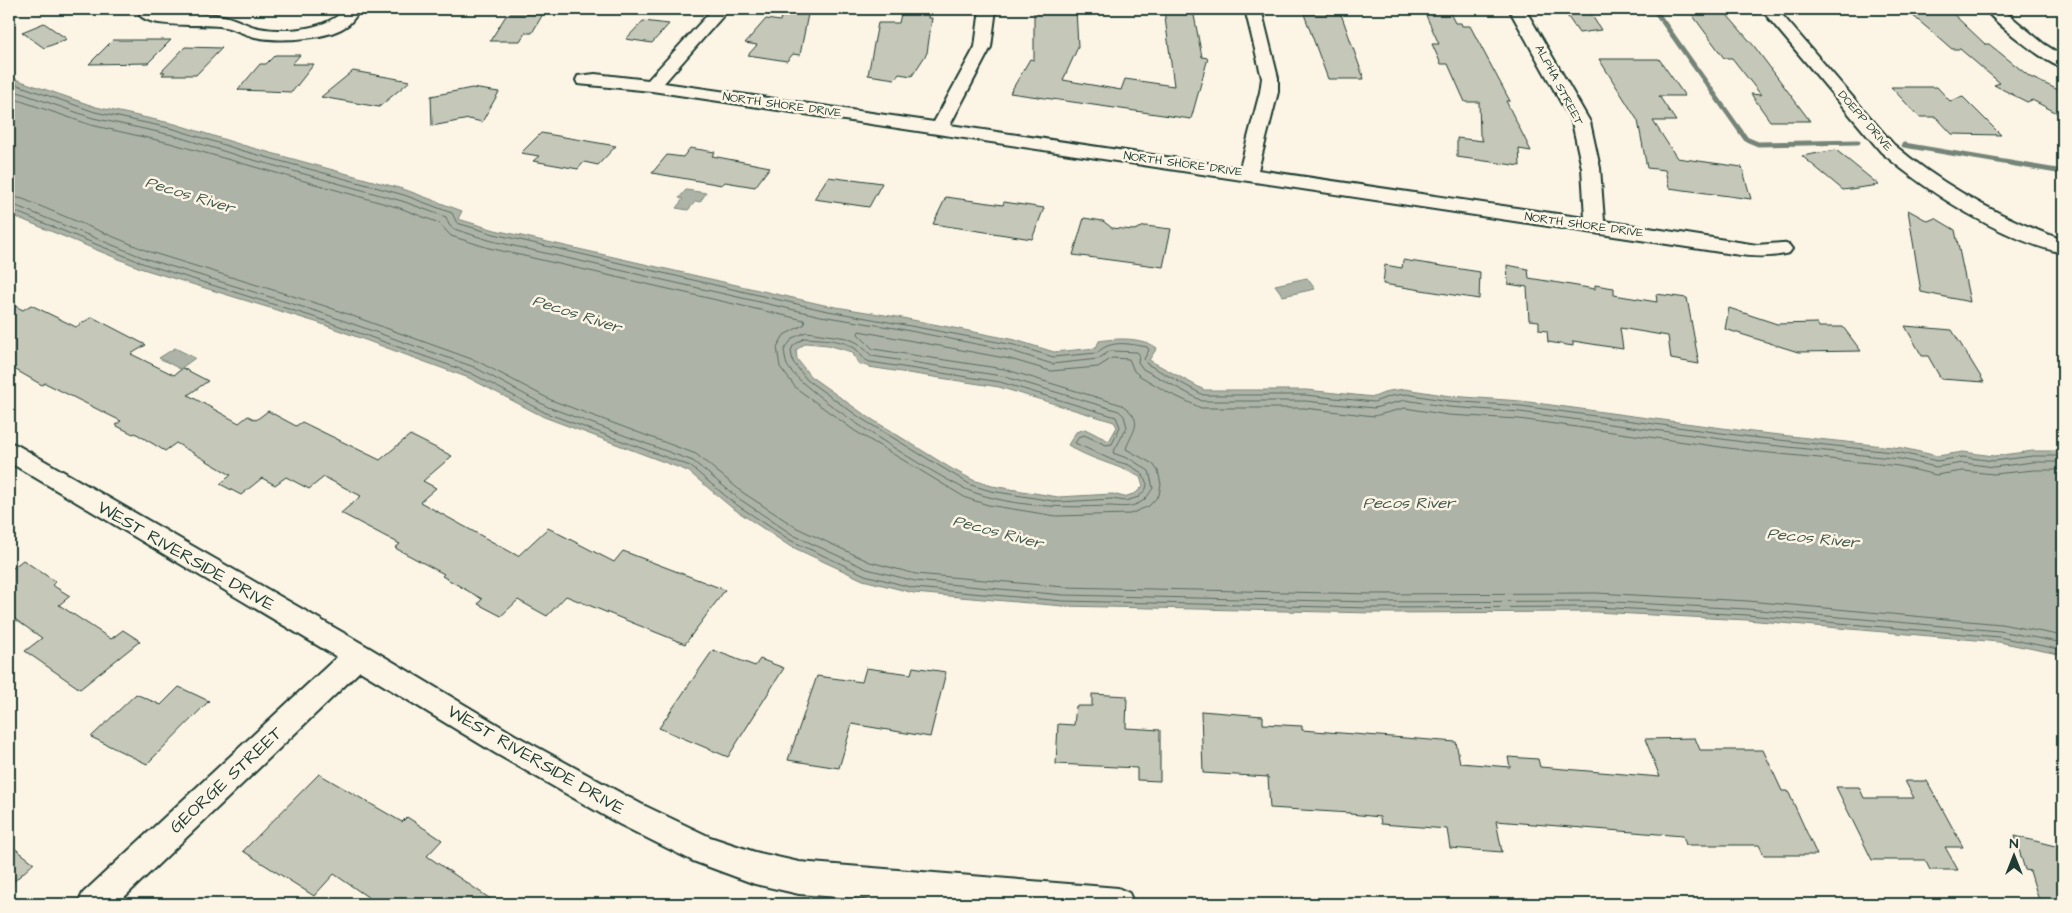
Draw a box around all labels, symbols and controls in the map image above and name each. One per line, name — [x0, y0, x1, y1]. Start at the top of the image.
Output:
street label: ALPHA STREET — [1531, 42, 1588, 129]
street label: DOEPP DRIVE — [1834, 87, 1896, 155]
street label: NORTH SHORE DRIVE — [721, 88, 843, 122]
street label: NORTH SHORE DRIVE — [1122, 147, 1244, 181]
water label: Pecos River — [143, 171, 239, 220]
street label: NORTH SHORE DRIVE — [1523, 208, 1645, 242]
water label: Pecos River — [530, 289, 626, 339]
water label: Pecos River — [1363, 492, 1457, 514]
street label: WEST RIVERSIDE DRIVE — [93, 495, 280, 617]
water label: Pecos River — [951, 509, 1047, 555]
water label: Pecos River — [1766, 522, 1862, 554]
street label: WEST RIVERSIDE DRIVE — [443, 699, 630, 821]
street label: GEORGE STREET — [164, 720, 289, 839]
north arrow — [1990, 830, 2040, 880]
text: N — [2010, 834, 2019, 854]

